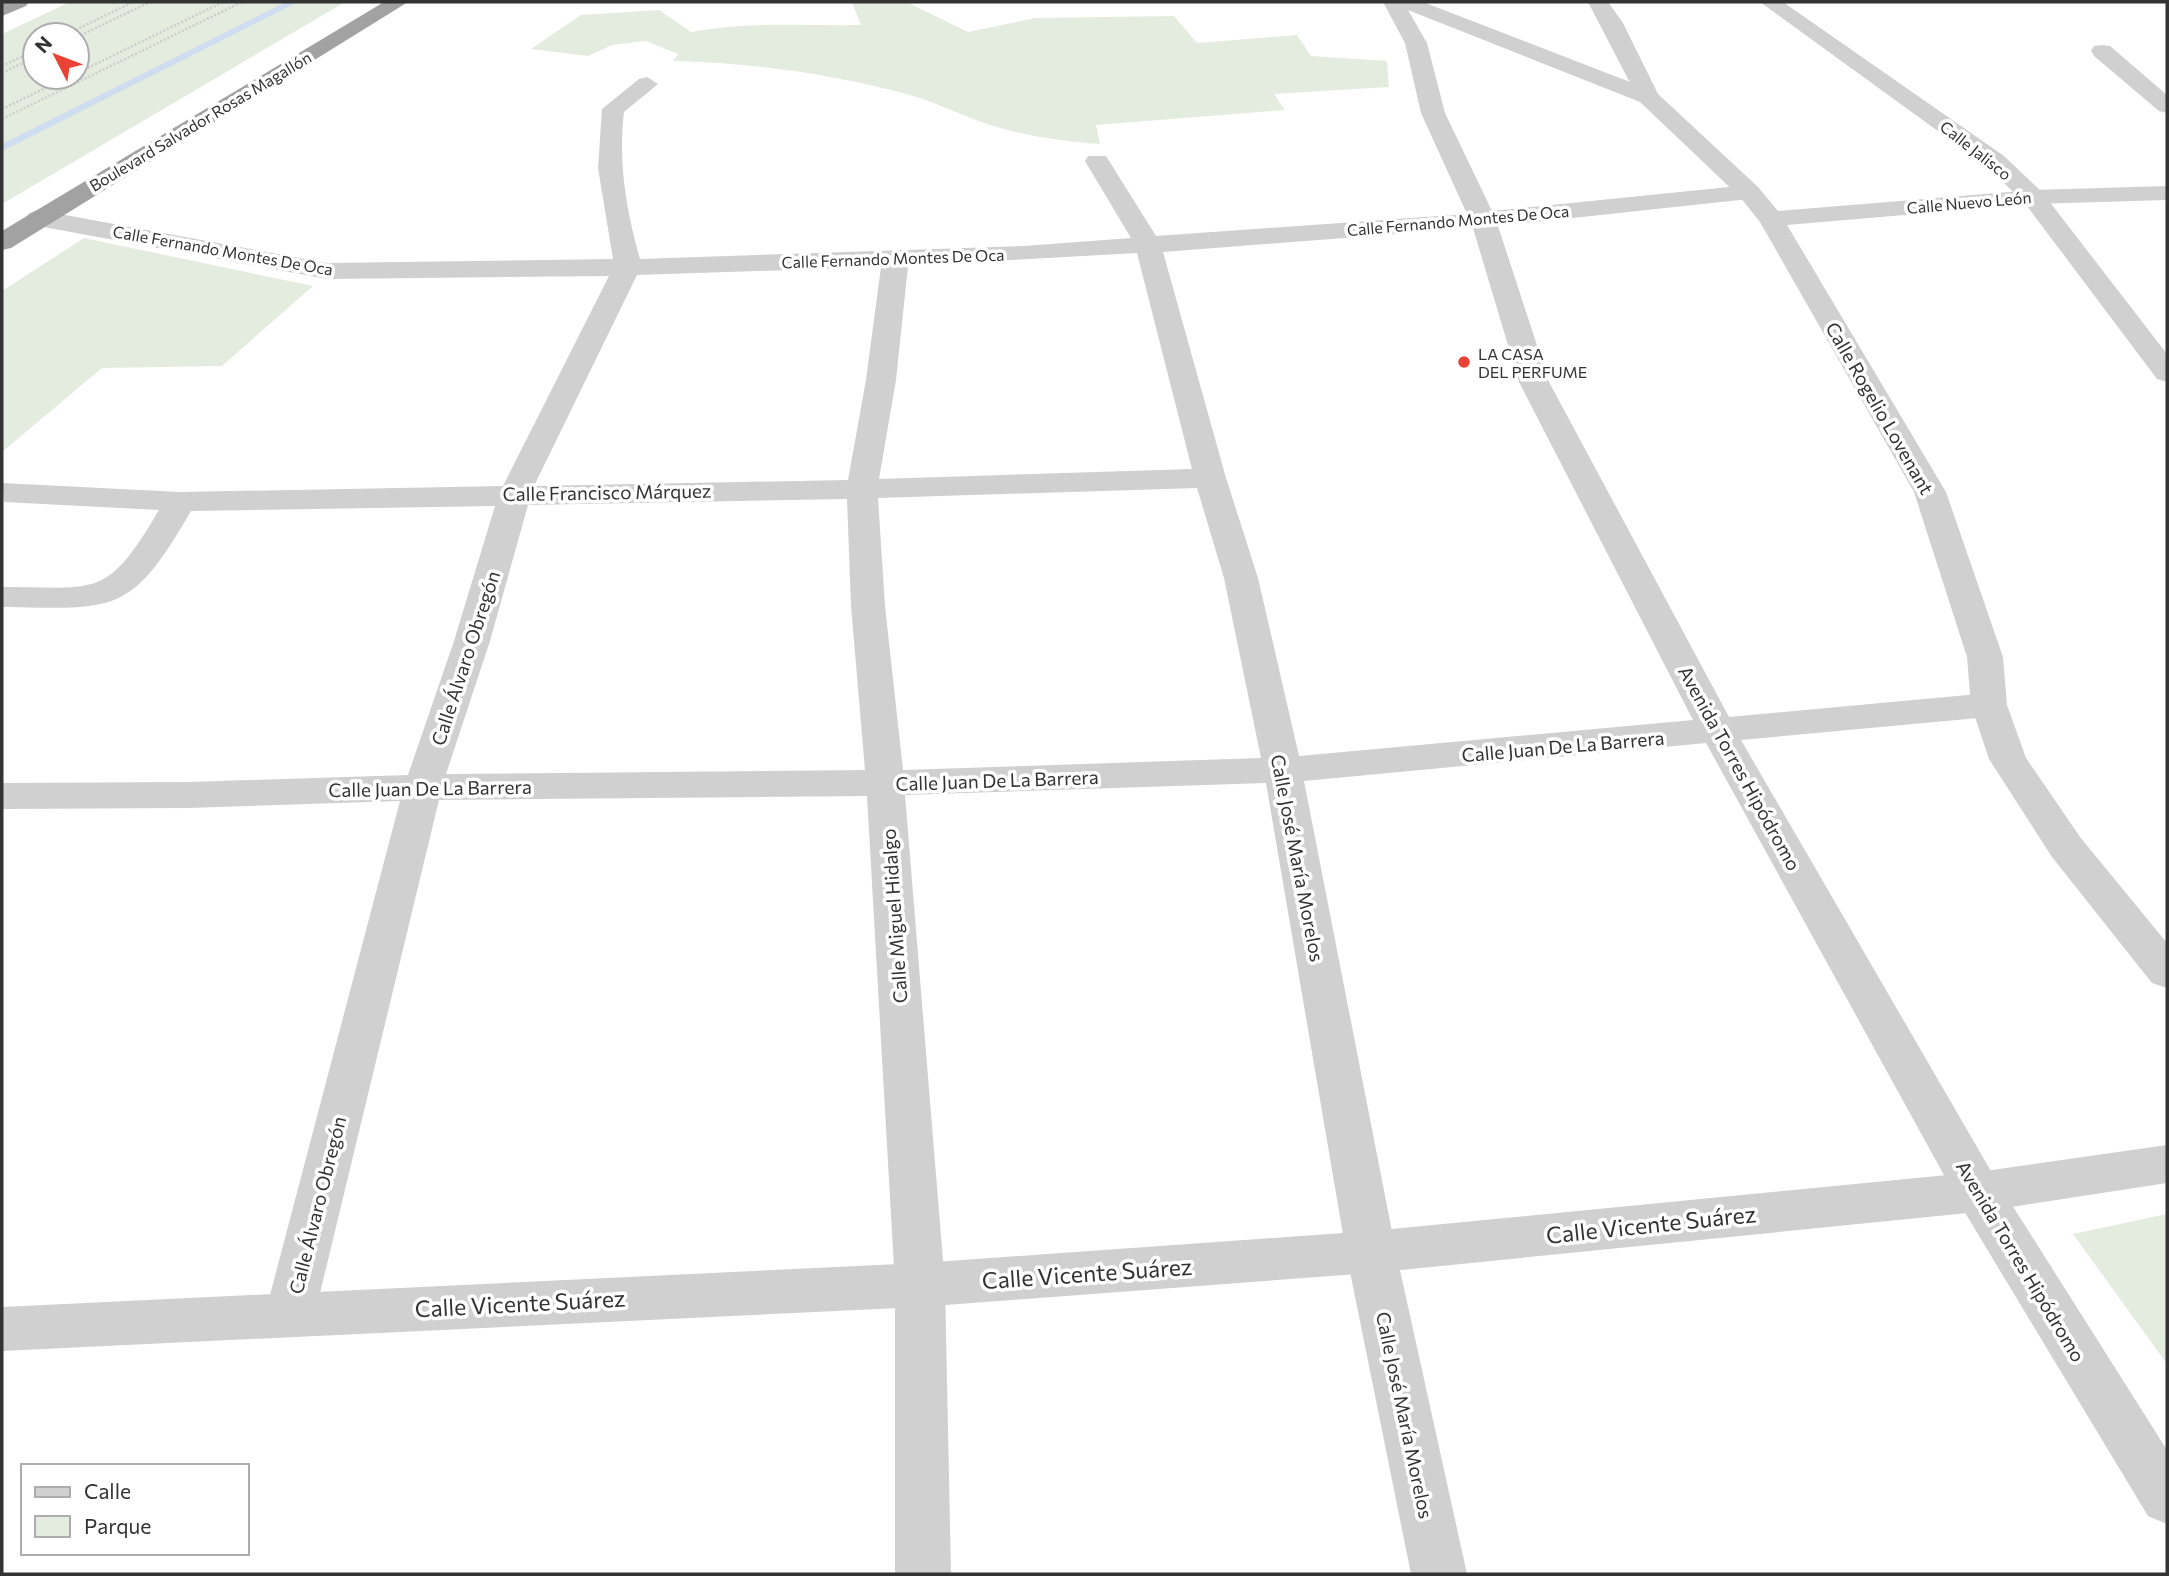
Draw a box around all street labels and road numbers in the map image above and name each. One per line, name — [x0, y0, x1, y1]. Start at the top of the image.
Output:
street label: Boulevard Salvador Rosas Magallón — [86, 47, 314, 195]
street label: Calle Jalisco — [1937, 116, 2015, 184]
street label: Calle Nuevo León — [1906, 187, 2032, 217]
street label: Calle Fernando Montes De Oca — [1346, 201, 1570, 239]
street label: Calle Fernando Montes De Oca — [112, 221, 334, 279]
street label: Calle Fernando Montes De Oca — [781, 245, 1005, 271]
street label: Calle Rogelio Lovenant — [1821, 318, 1939, 499]
street label: Calle Francisco Márquez — [502, 479, 712, 505]
street label: Calle Álvaro Obregón — [426, 568, 504, 748]
street label: Avenida Torres Hipódromo — [1674, 662, 1806, 874]
street label: Calle Juan De La Barrera — [1461, 726, 1665, 766]
street label: Calle José María Morelos — [1267, 752, 1329, 964]
street label: Calle Juan De La Barrera — [895, 765, 1099, 795]
street label: Calle Juan De La Barrera — [328, 775, 532, 801]
street label: Calle Miguel Hidalgo — [876, 828, 912, 1004]
street label: Calle Álvaro Obregón — [284, 1114, 350, 1296]
street label: Avenida Torres Hipódromo — [1952, 1156, 2090, 1366]
street label: Calle Vicente Suárez — [1545, 1199, 1757, 1249]
street label: Calle Vicente Suárez — [981, 1252, 1193, 1294]
street label: Calle Vicente Suárez — [414, 1284, 626, 1322]
street label: Calle José María Morelos — [1372, 1310, 1438, 1520]

